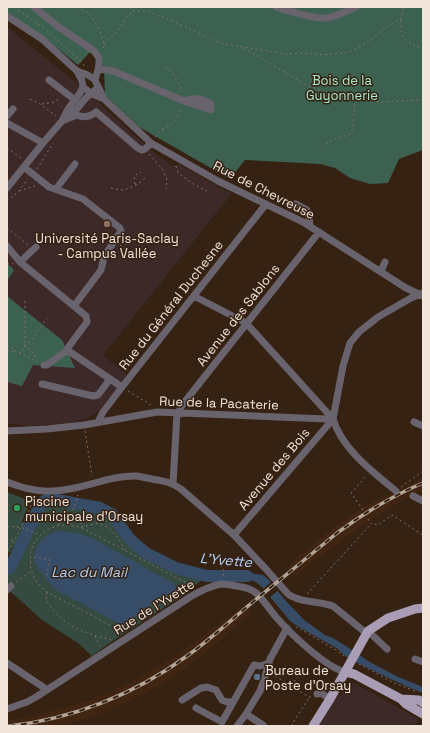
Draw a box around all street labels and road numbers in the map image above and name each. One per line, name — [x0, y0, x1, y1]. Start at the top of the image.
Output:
street label: Rue de Chevreuse — [210, 157, 318, 223]
street label: Rue du Général Duchesne — [115, 237, 227, 373]
street label: Avenue des Sablons — [193, 260, 283, 370]
street label: Rue de la Pacaterie — [159, 392, 279, 414]
street label: Avenue des Bois — [235, 424, 313, 514]
street label: Rue de l'Yvette — [110, 575, 198, 639]

